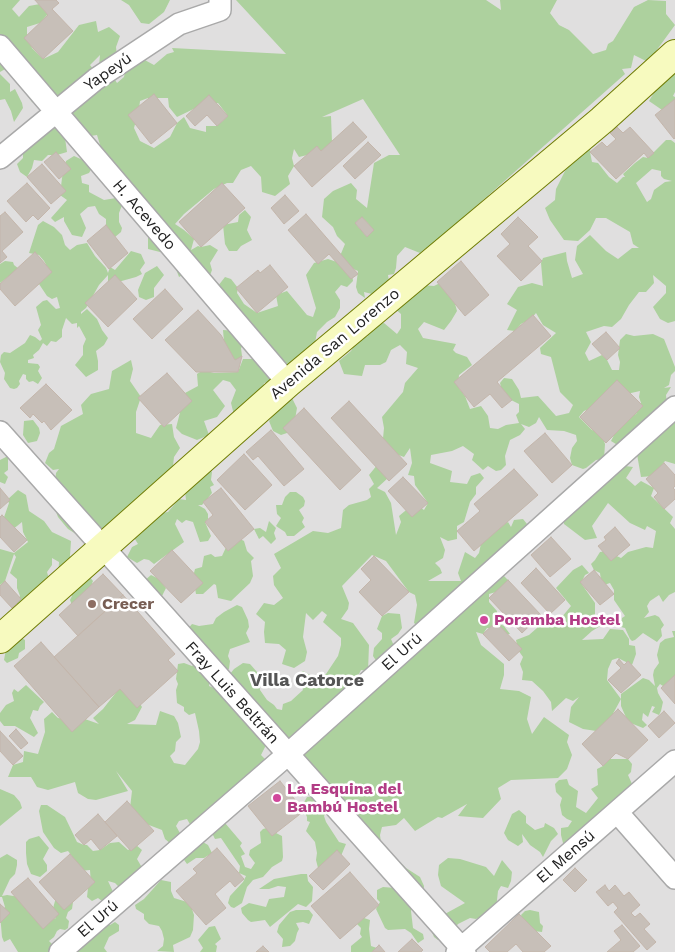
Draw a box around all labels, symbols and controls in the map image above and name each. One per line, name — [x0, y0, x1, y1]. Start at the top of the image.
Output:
street label: Yapeyú — [80, 49, 136, 95]
street label: H. Acevedo — [108, 176, 180, 254]
street label: Avenida San Lorenzo — [266, 284, 404, 404]
place label: Crecer — [102, 594, 154, 614]
marker: Crecer — [86, 598, 98, 610]
place label: Poramba Hostel — [494, 610, 620, 630]
marker: Poramba Hostel — [478, 614, 490, 626]
street label: El Urú — [378, 629, 426, 675]
street label: Fray Luis Beltrán — [181, 638, 283, 748]
district label: Villa Catorce — [250, 670, 364, 692]
place label: La Esquina del Bambú Hostel — [287, 779, 402, 817]
marker: La Esquina del Bambú Hostel — [271, 792, 283, 804]
street label: El Mensú — [533, 826, 599, 888]
street label: El Urú — [74, 896, 122, 942]

